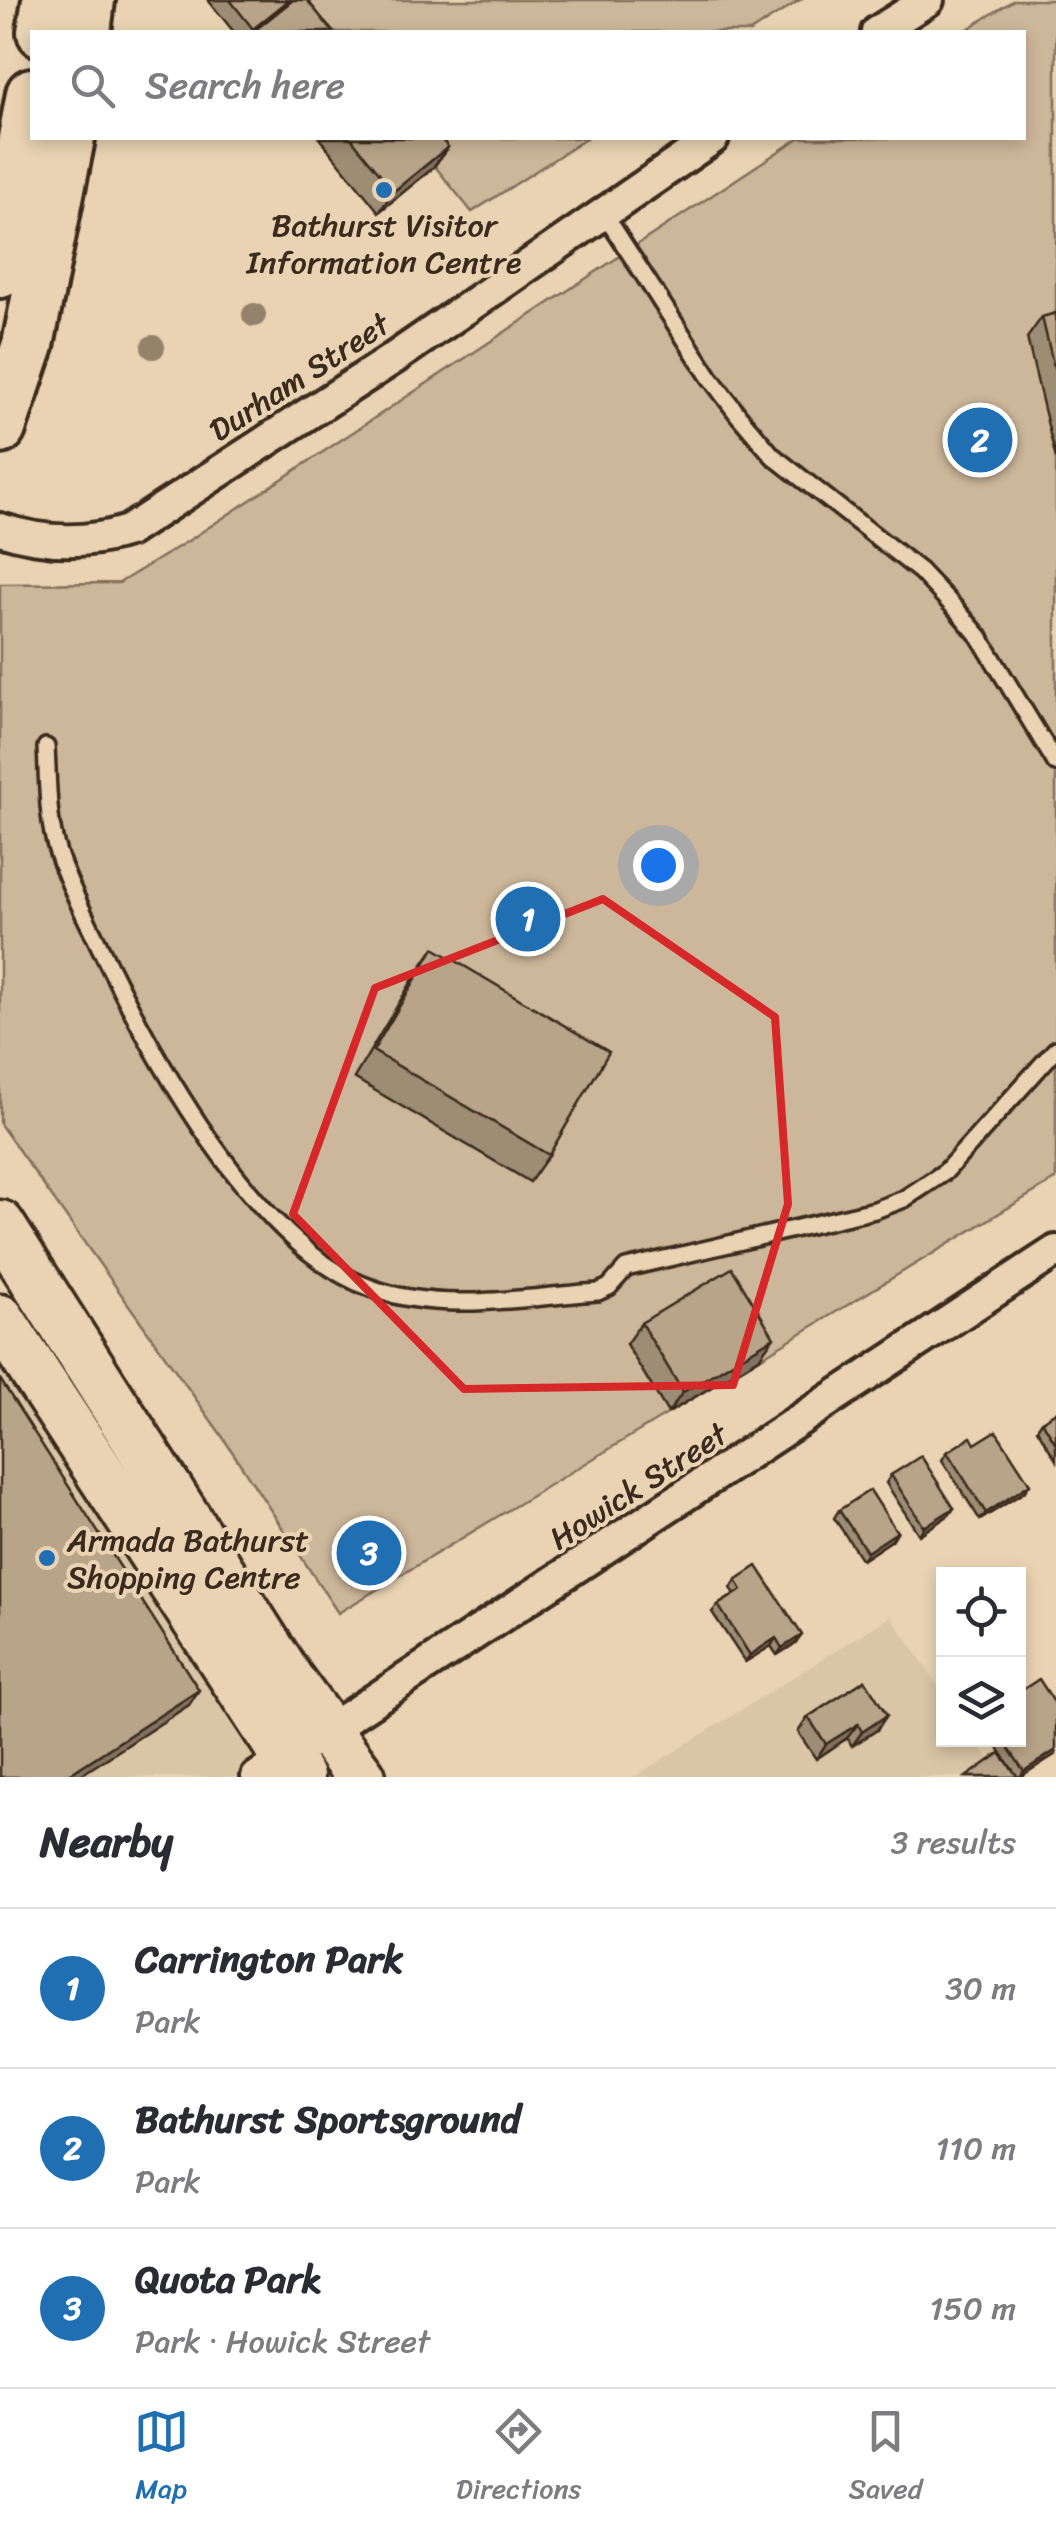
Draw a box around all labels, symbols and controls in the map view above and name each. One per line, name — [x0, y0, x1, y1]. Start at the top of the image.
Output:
search box — [30, 30, 1026, 140]
text: Search here — [145, 52, 345, 119]
icon: search — [65, 58, 120, 113]
marker: Bathurst Visitor Information Centre — [373, 179, 395, 201]
place label: Bathurst Visitor Information Centre — [246, 197, 521, 291]
street label: Durham Street — [197, 297, 403, 458]
pin: 2 — [948, 402, 1012, 478]
your location — [633, 840, 684, 891]
pin: 1 — [496, 882, 560, 956]
street label: Howick Street — [537, 1406, 740, 1566]
place label: Armada Bathurst Shopping Centre — [66, 1512, 309, 1606]
pin: 3 — [336, 1516, 402, 1590]
marker: Armada Bathurst Shopping Centre — [36, 1547, 58, 1569]
map controls — [936, 1567, 1026, 1747]
button: locate — [936, 1567, 1026, 1657]
button: layers — [936, 1657, 1026, 1747]
text: Nearby — [40, 1805, 173, 1879]
text: 3 results — [891, 1814, 1016, 1871]
text: Carrington Park — [135, 1926, 403, 1993]
text: 1 — [66, 1960, 79, 2017]
text: 30 m — [945, 1960, 1016, 2017]
text: Park — [135, 1993, 201, 2050]
text: Bathurst Sportsground — [135, 2086, 521, 2153]
text: 2 — [63, 2120, 82, 2177]
text: 110 m — [935, 2120, 1016, 2177]
text: Park — [135, 2153, 201, 2210]
text: Quota Park — [135, 2246, 322, 2313]
text: 3 — [64, 2280, 81, 2337]
text: 150 m — [930, 2280, 1016, 2337]
text: Park · Howick Street — [135, 2313, 430, 2370]
tab: Map — [134, 2404, 189, 2513]
tab: Directions — [456, 2404, 581, 2513]
tab: Saved — [849, 2404, 922, 2513]

